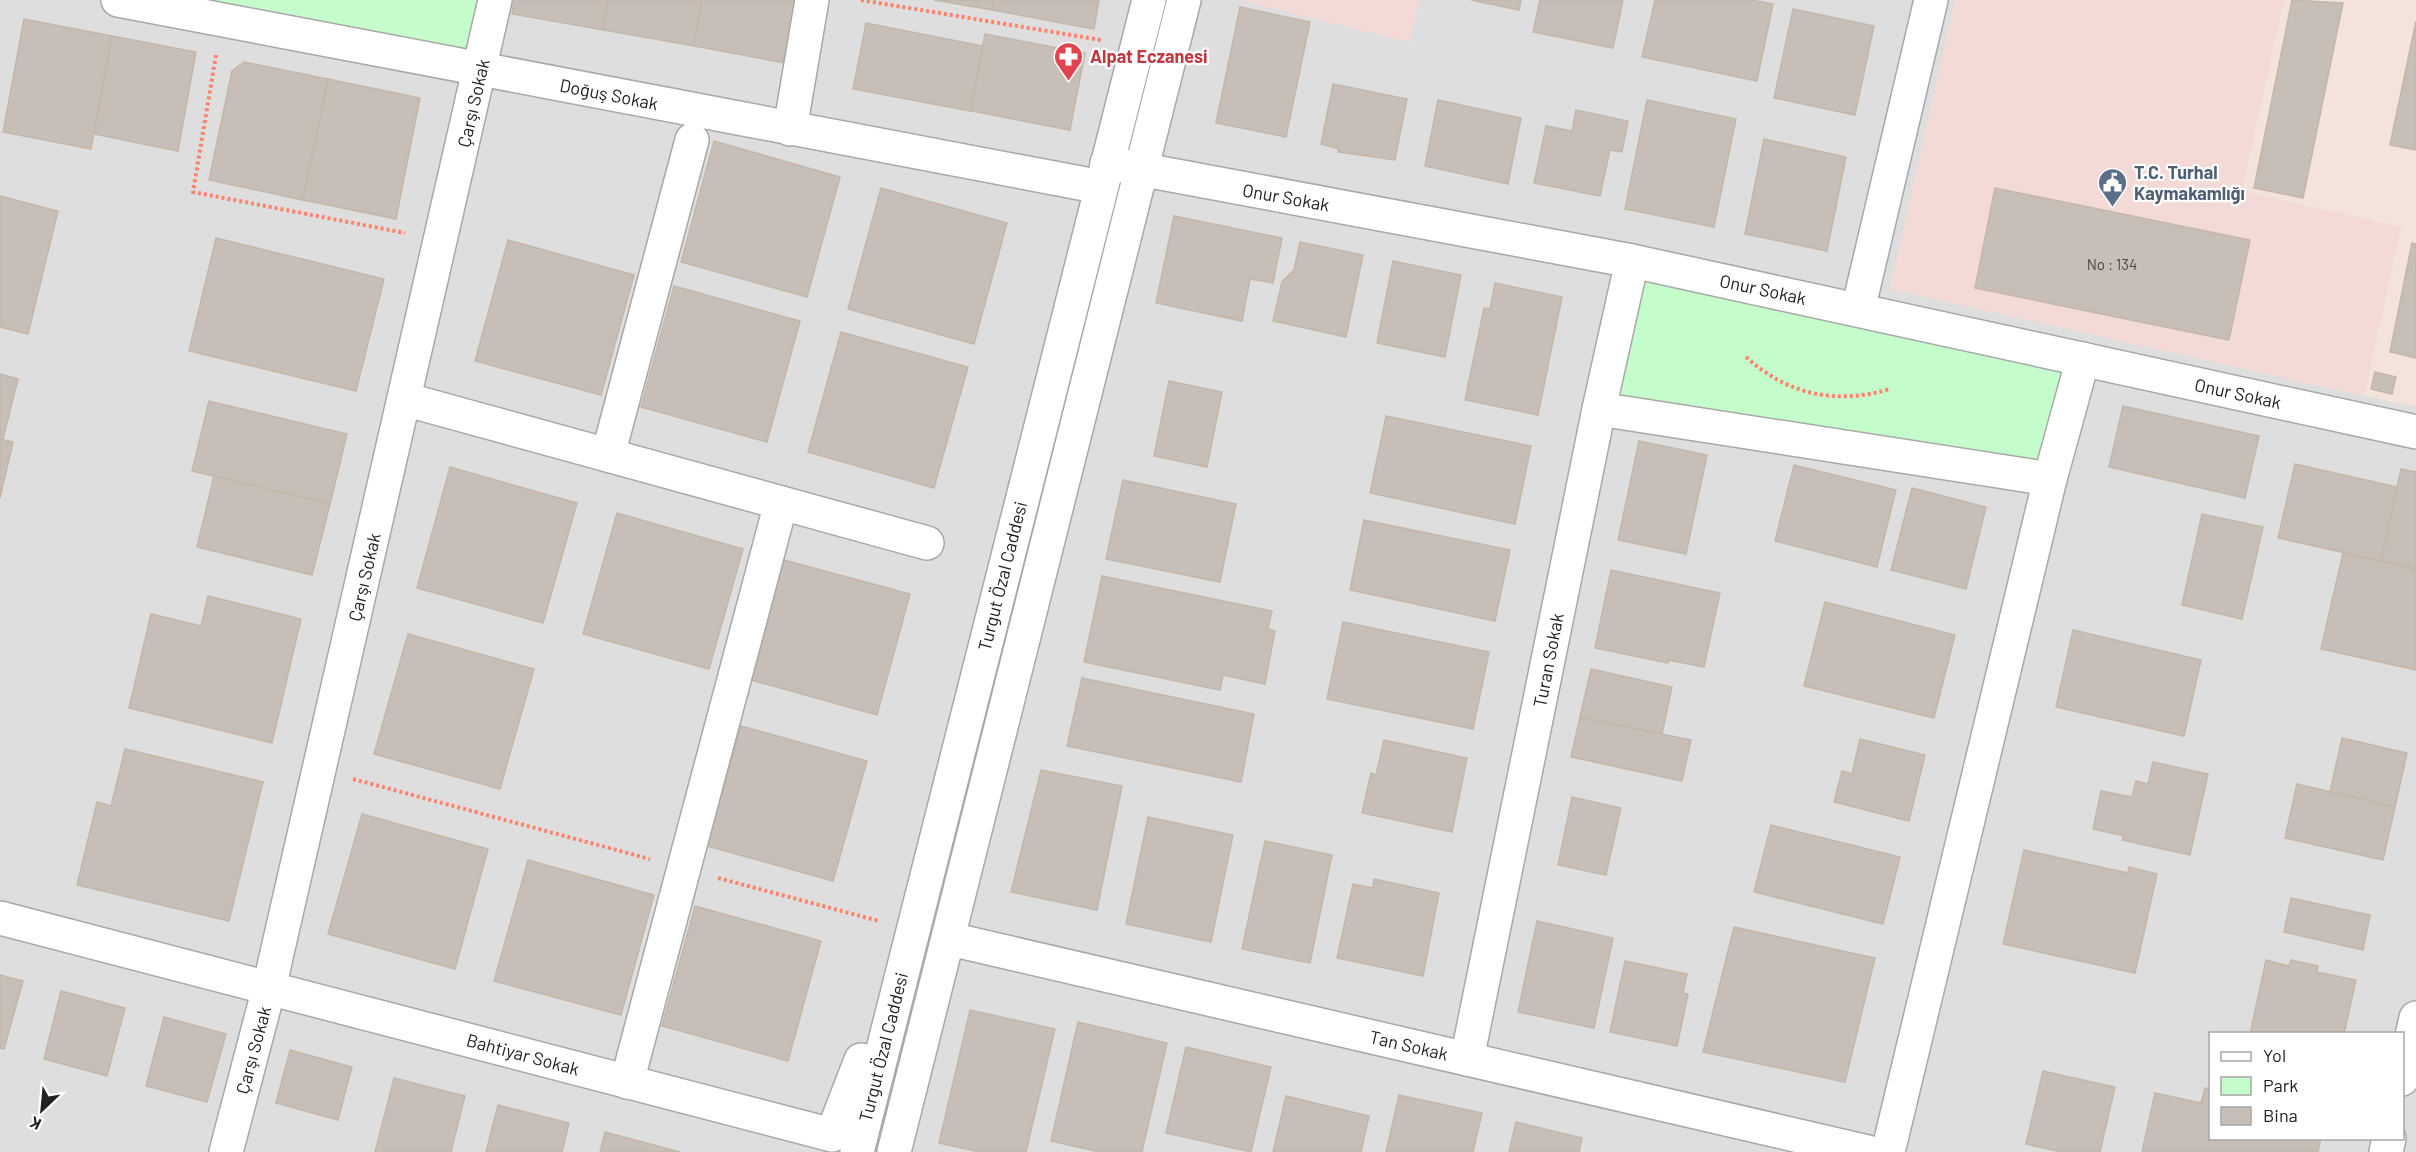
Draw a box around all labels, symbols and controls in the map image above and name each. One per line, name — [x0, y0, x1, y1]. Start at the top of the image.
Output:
pharmacy icon: Alpat Eczanesi — [1053, 40, 1085, 82]
place label: Alpat Eczanesi — [1090, 45, 1208, 67]
street label: Çarşı Sokak — [452, 57, 494, 149]
street label: Doğuş Sokak — [558, 74, 660, 114]
place label: T.C. Turhal Kaymakamlığı — [2134, 161, 2245, 204]
public building icon: T.C. Turhal Kaymakamlığı — [2097, 166, 2129, 208]
street label: Onur Sokak — [1241, 179, 1331, 215]
house number: No : 134 — [2087, 255, 2137, 273]
street label: Onur Sokak — [1718, 269, 1808, 309]
street label: Onur Sokak — [2193, 373, 2283, 413]
street label: Turgut Özal Caddesi — [973, 499, 1031, 653]
street label: Çarşı Sokak — [343, 531, 385, 623]
street label: Turan Sokak — [1528, 611, 1568, 709]
street label: Turgut Özal Caddesi — [854, 970, 912, 1124]
street label: Çarşı Sokak — [231, 1004, 275, 1096]
street label: Tan Sokak — [1368, 1025, 1450, 1065]
street label: Bahtiyar Sokak — [464, 1028, 582, 1080]
legend — [2209, 1032, 2404, 1140]
text: Yol — [2263, 1044, 2286, 1066]
text: Park — [2263, 1074, 2298, 1096]
north arrow — [12, 1080, 72, 1140]
text: Bina — [2263, 1104, 2298, 1126]
text: K — [27, 1113, 44, 1135]

